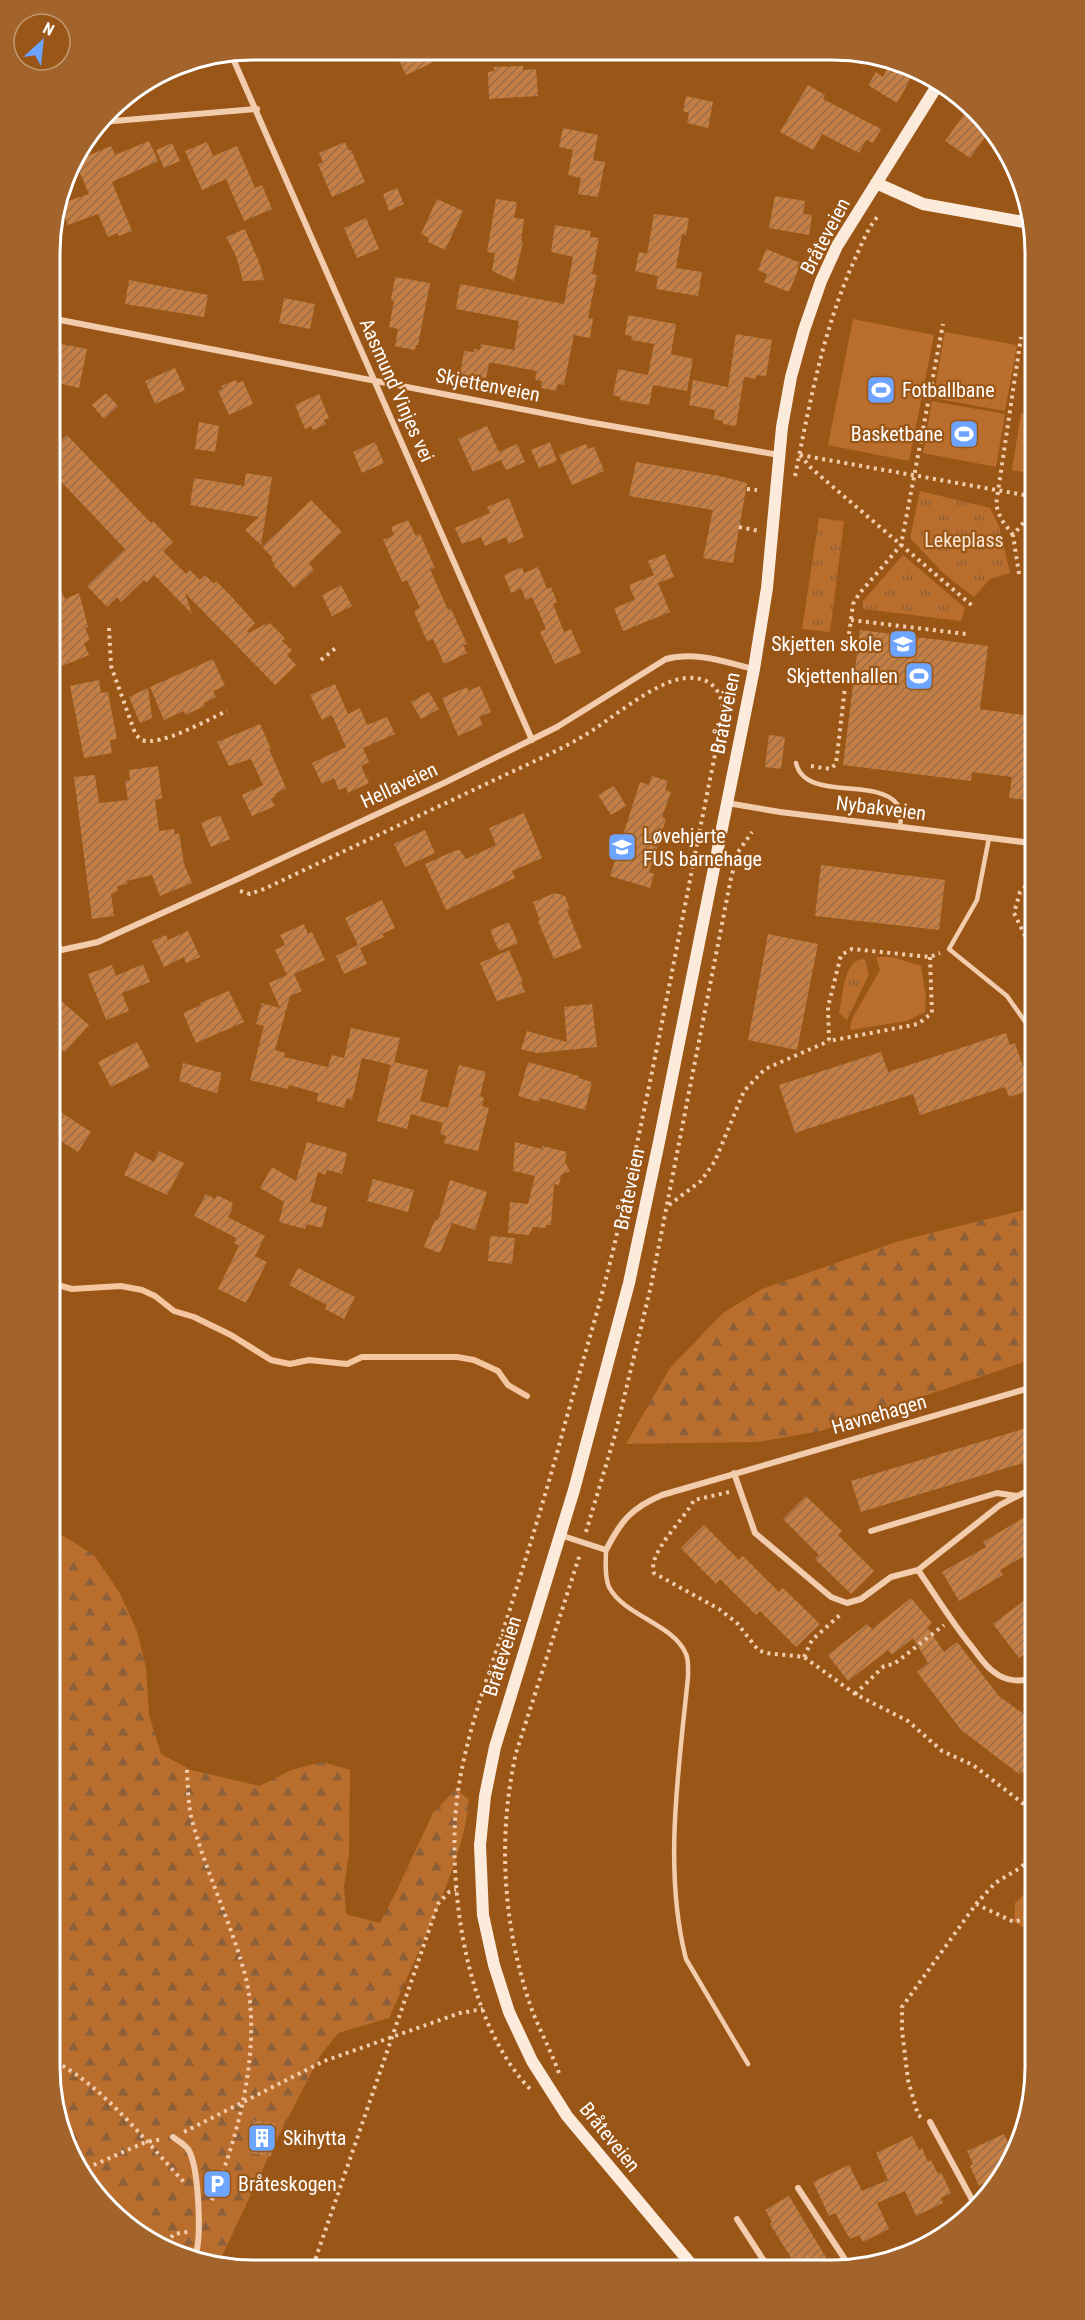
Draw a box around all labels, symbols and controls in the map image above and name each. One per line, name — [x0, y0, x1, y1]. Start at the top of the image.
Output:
north arrow — [12, 12, 72, 72]
text: N — [40, 18, 57, 40]
street label: Bråteveien — [795, 194, 855, 278]
street label: Aasmund Vinjes vei — [355, 314, 439, 466]
street label: Skjettenveien — [434, 363, 542, 407]
sports icon: Fotballbane — [865, 374, 897, 406]
place label: Fotballbane — [902, 378, 995, 402]
sports icon: Basketbane — [948, 418, 980, 450]
place label: Basketbane — [851, 422, 943, 446]
park label: Lekeplass — [924, 528, 1004, 552]
school or university icon: Skjetten skole — [887, 628, 919, 660]
place label: Skjetten skole — [771, 632, 882, 656]
sports icon: Skjettenhallen — [903, 660, 935, 692]
place label: Skjettenhallen — [786, 664, 898, 688]
street label: Bråteveien — [705, 670, 745, 756]
street label: Hellaveien — [357, 757, 441, 813]
street label: Nybakveien — [835, 791, 927, 825]
place label: Løvehjerte FUS barnehage — [643, 824, 762, 871]
school or university icon: Løvehjerte FUS barnehage — [606, 831, 638, 863]
street label: Bråteveien — [609, 1146, 649, 1232]
street label: Havnehagen — [829, 1389, 929, 1439]
street label: Bråteveien — [478, 1613, 526, 1699]
street label: Bråteveien — [575, 2097, 645, 2177]
building icon: Skihytta — [246, 2122, 278, 2154]
place label: Skihytta — [283, 2126, 346, 2150]
parking icon: Bråteskogen — [201, 2168, 233, 2200]
place label: Bråteskogen — [238, 2172, 337, 2196]

